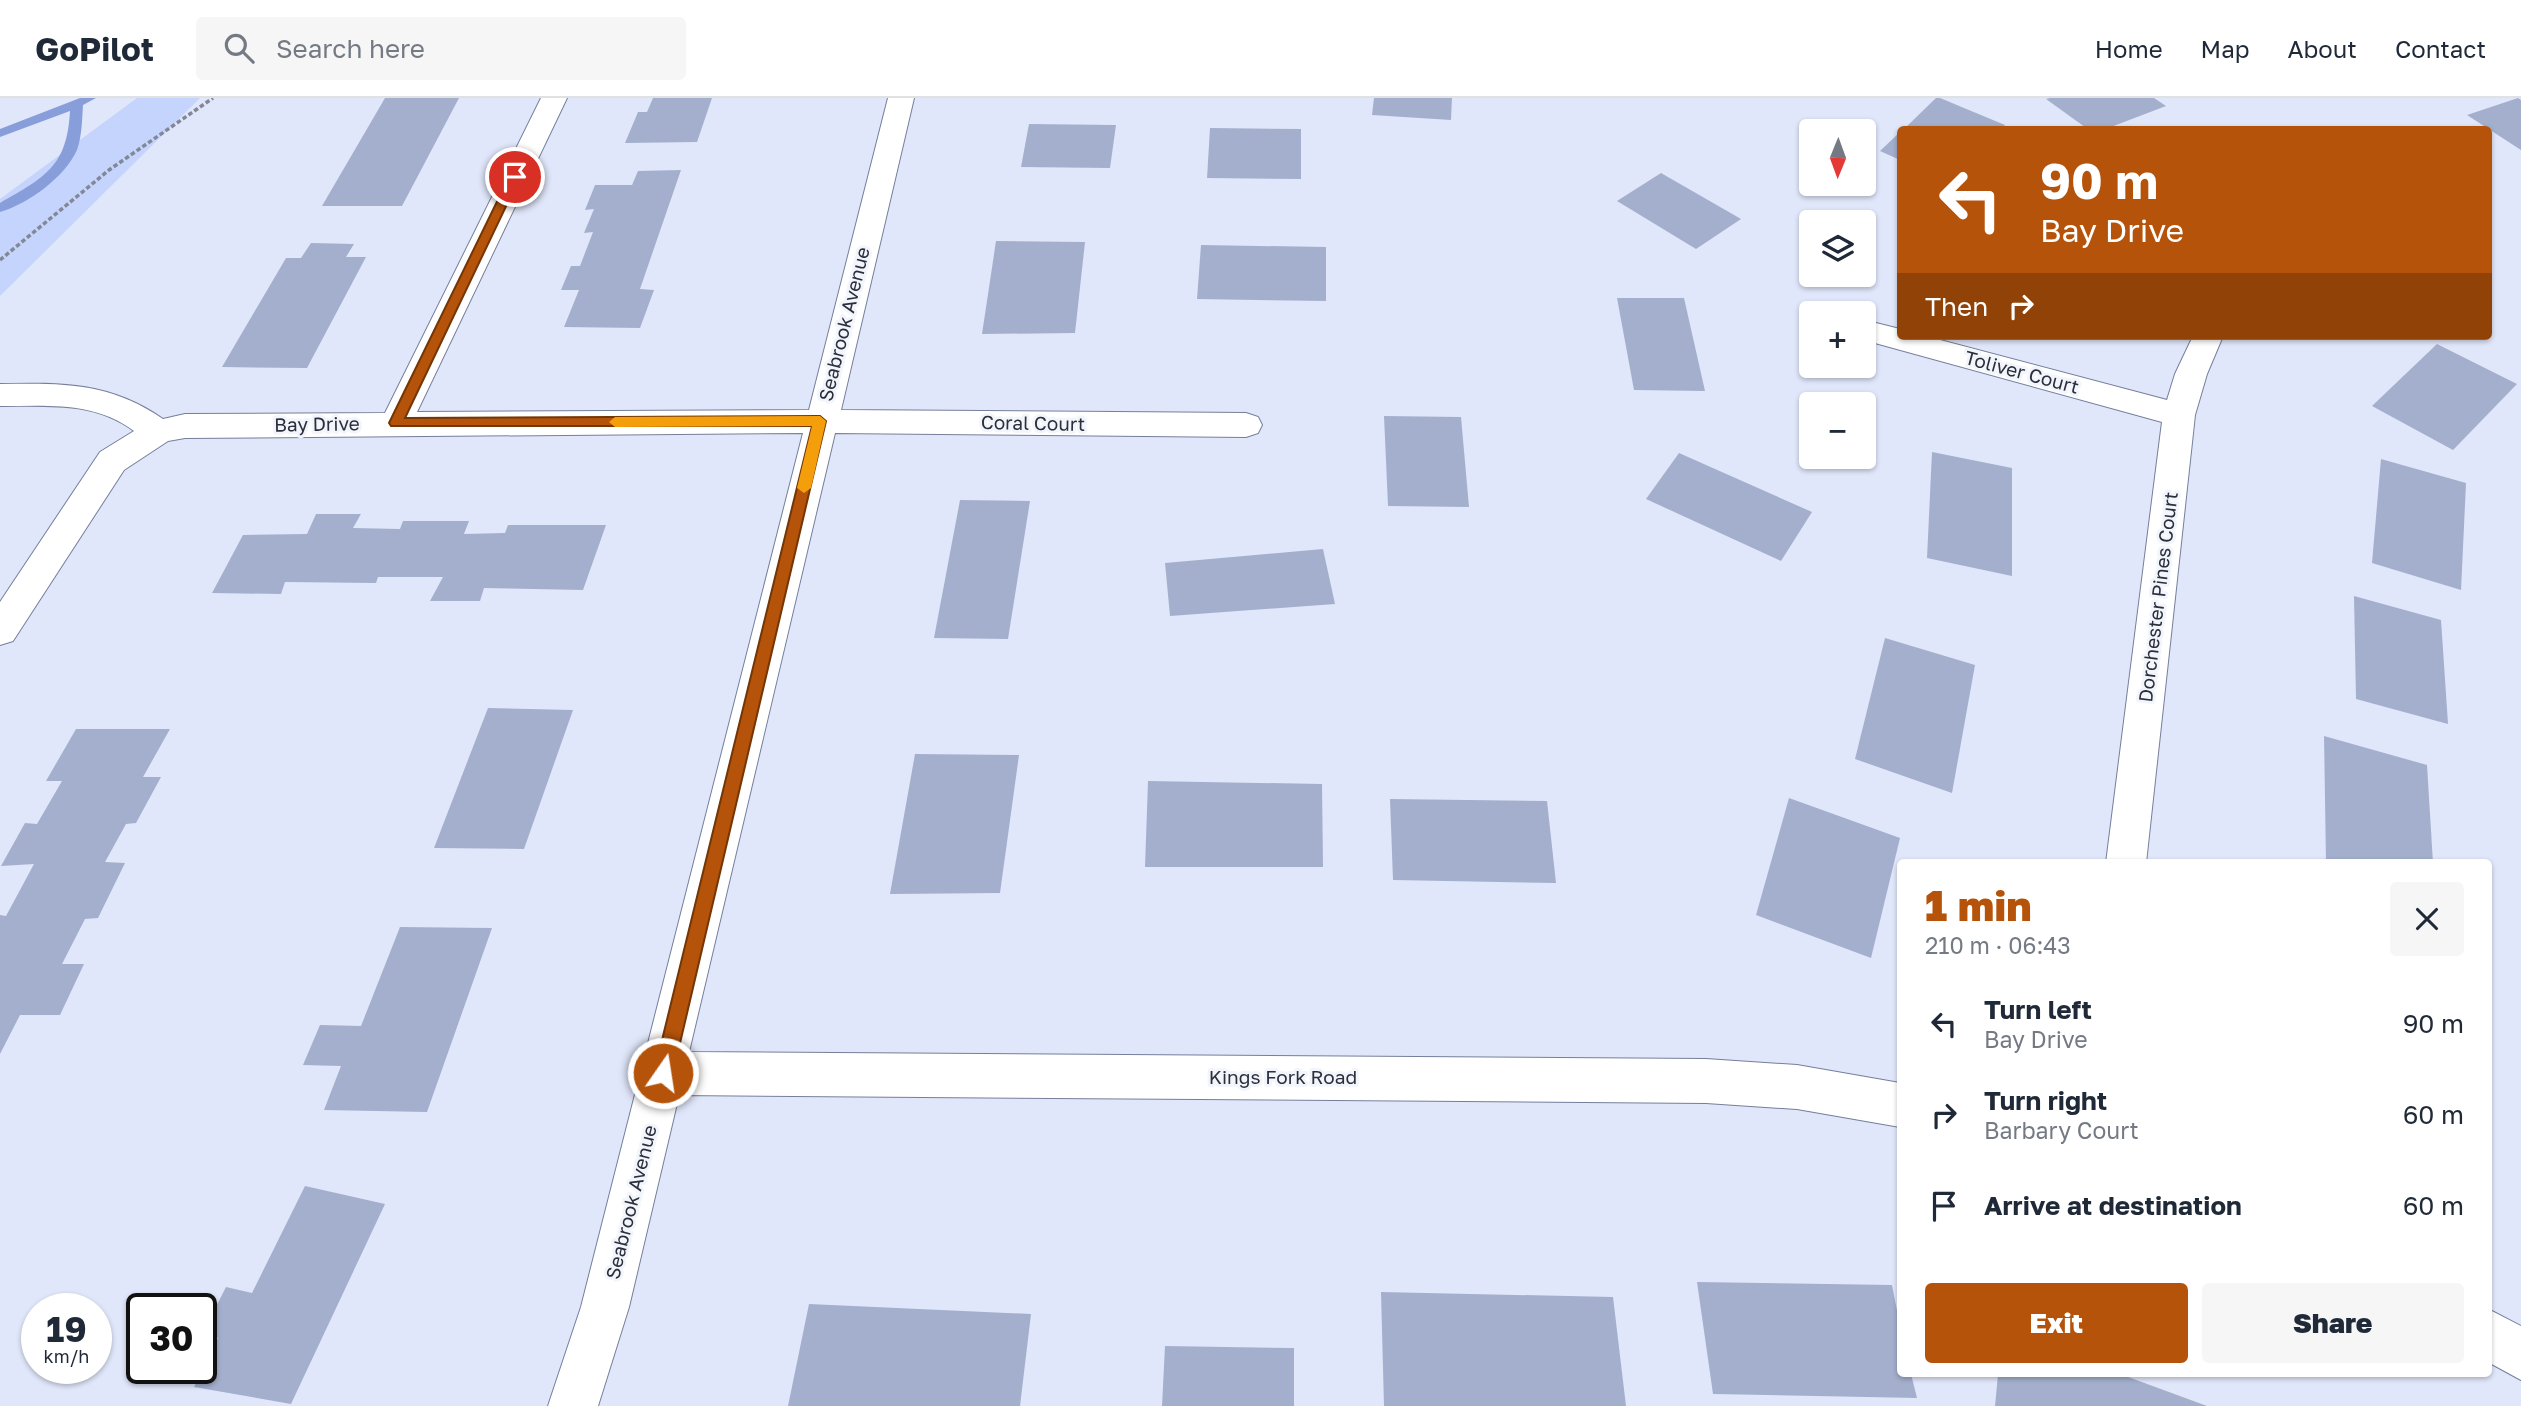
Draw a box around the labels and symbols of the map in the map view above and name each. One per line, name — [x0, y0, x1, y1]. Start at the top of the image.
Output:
north arrow — [1799, 119, 1876, 196]
pin — [485, 147, 545, 207]
street label: Seabrook Avenue — [813, 244, 874, 403]
street label: Toliver Court — [1963, 345, 2082, 398]
street label: Coral Court — [981, 410, 1085, 435]
street label: Bay Drive — [274, 411, 360, 436]
street label: Dorchester Pines Court — [2133, 490, 2182, 704]
position arrow — [626, 1036, 700, 1110]
street label: Kings Fork Road — [1209, 1065, 1357, 1088]
street label: Seabrook Avenue — [600, 1122, 661, 1281]
speed limit sign: 30 — [126, 1293, 217, 1384]

